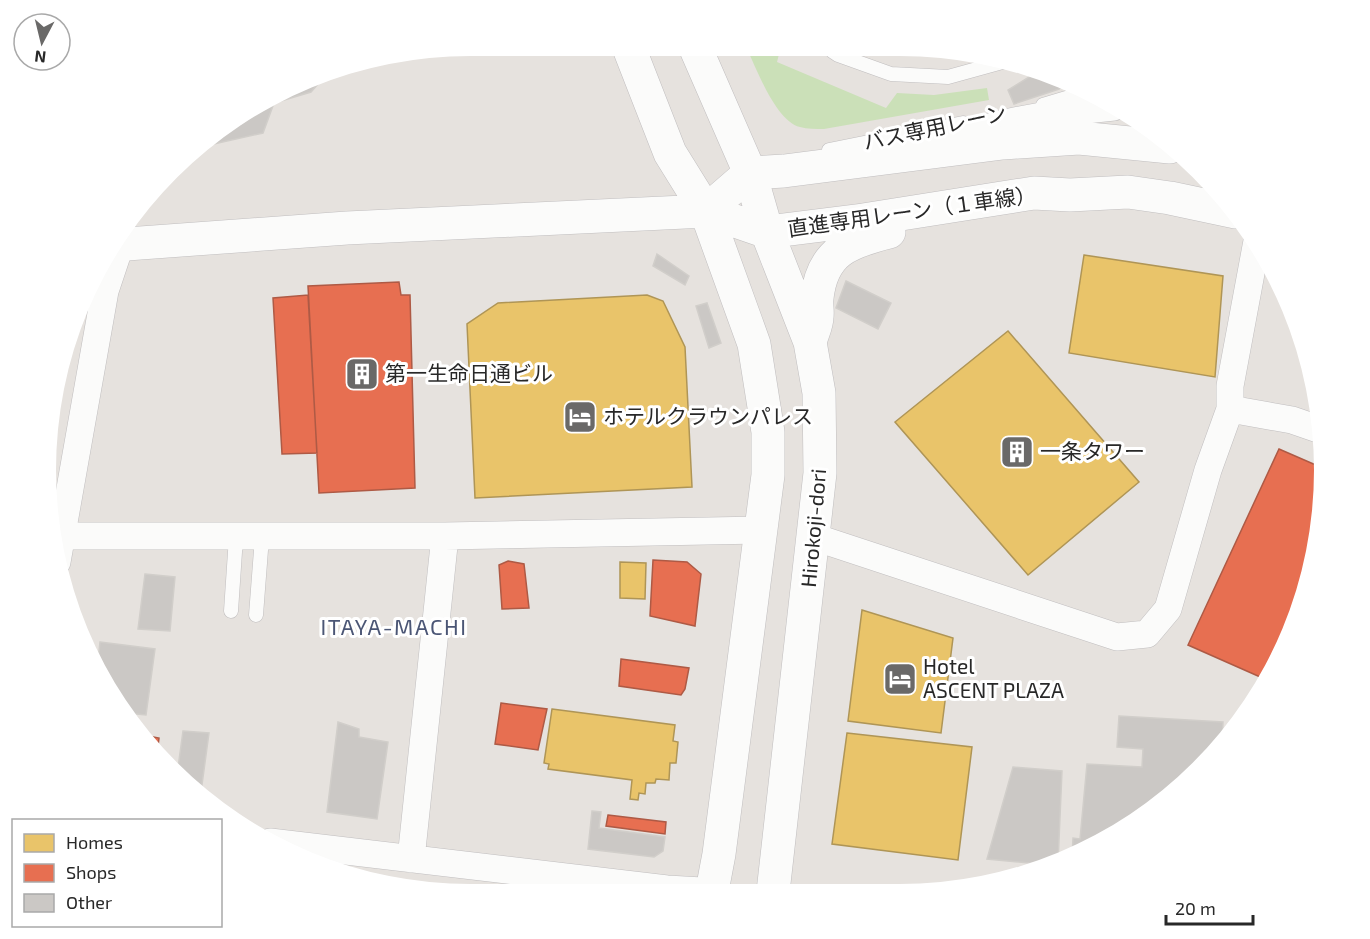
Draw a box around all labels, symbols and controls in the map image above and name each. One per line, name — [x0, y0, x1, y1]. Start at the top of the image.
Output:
north arrow — [12, 12, 72, 72]
text: N — [33, 47, 47, 68]
street label: バス専用レーン — [861, 99, 1009, 154]
street label: 直進専用レーン（１車線） — [786, 181, 1038, 240]
building icon: 第一生命日通ビル — [344, 356, 380, 392]
place label: 第一生命日通ビル — [385, 360, 553, 385]
hotel icon: ホテルクラウンパレス — [562, 399, 598, 435]
place label: ホテルクラウンパレス — [603, 403, 813, 428]
building icon: 一条タワー — [999, 434, 1035, 470]
place label: 一条タワー — [1040, 438, 1145, 463]
street label: Hirokoji-dori — [795, 467, 831, 588]
district label: ITAYA-MACHI — [320, 613, 468, 639]
place label: Hotel ASCENT PLAZA — [923, 653, 1064, 702]
hotel icon: Hotel ASCENT PLAZA — [882, 661, 918, 697]
legend — [12, 819, 222, 927]
text: Homes — [66, 831, 123, 853]
text: Shops — [66, 861, 116, 883]
scale bar — [1166, 888, 1253, 926]
text: Other — [66, 891, 112, 913]
text: 20 m — [1175, 897, 1216, 919]

